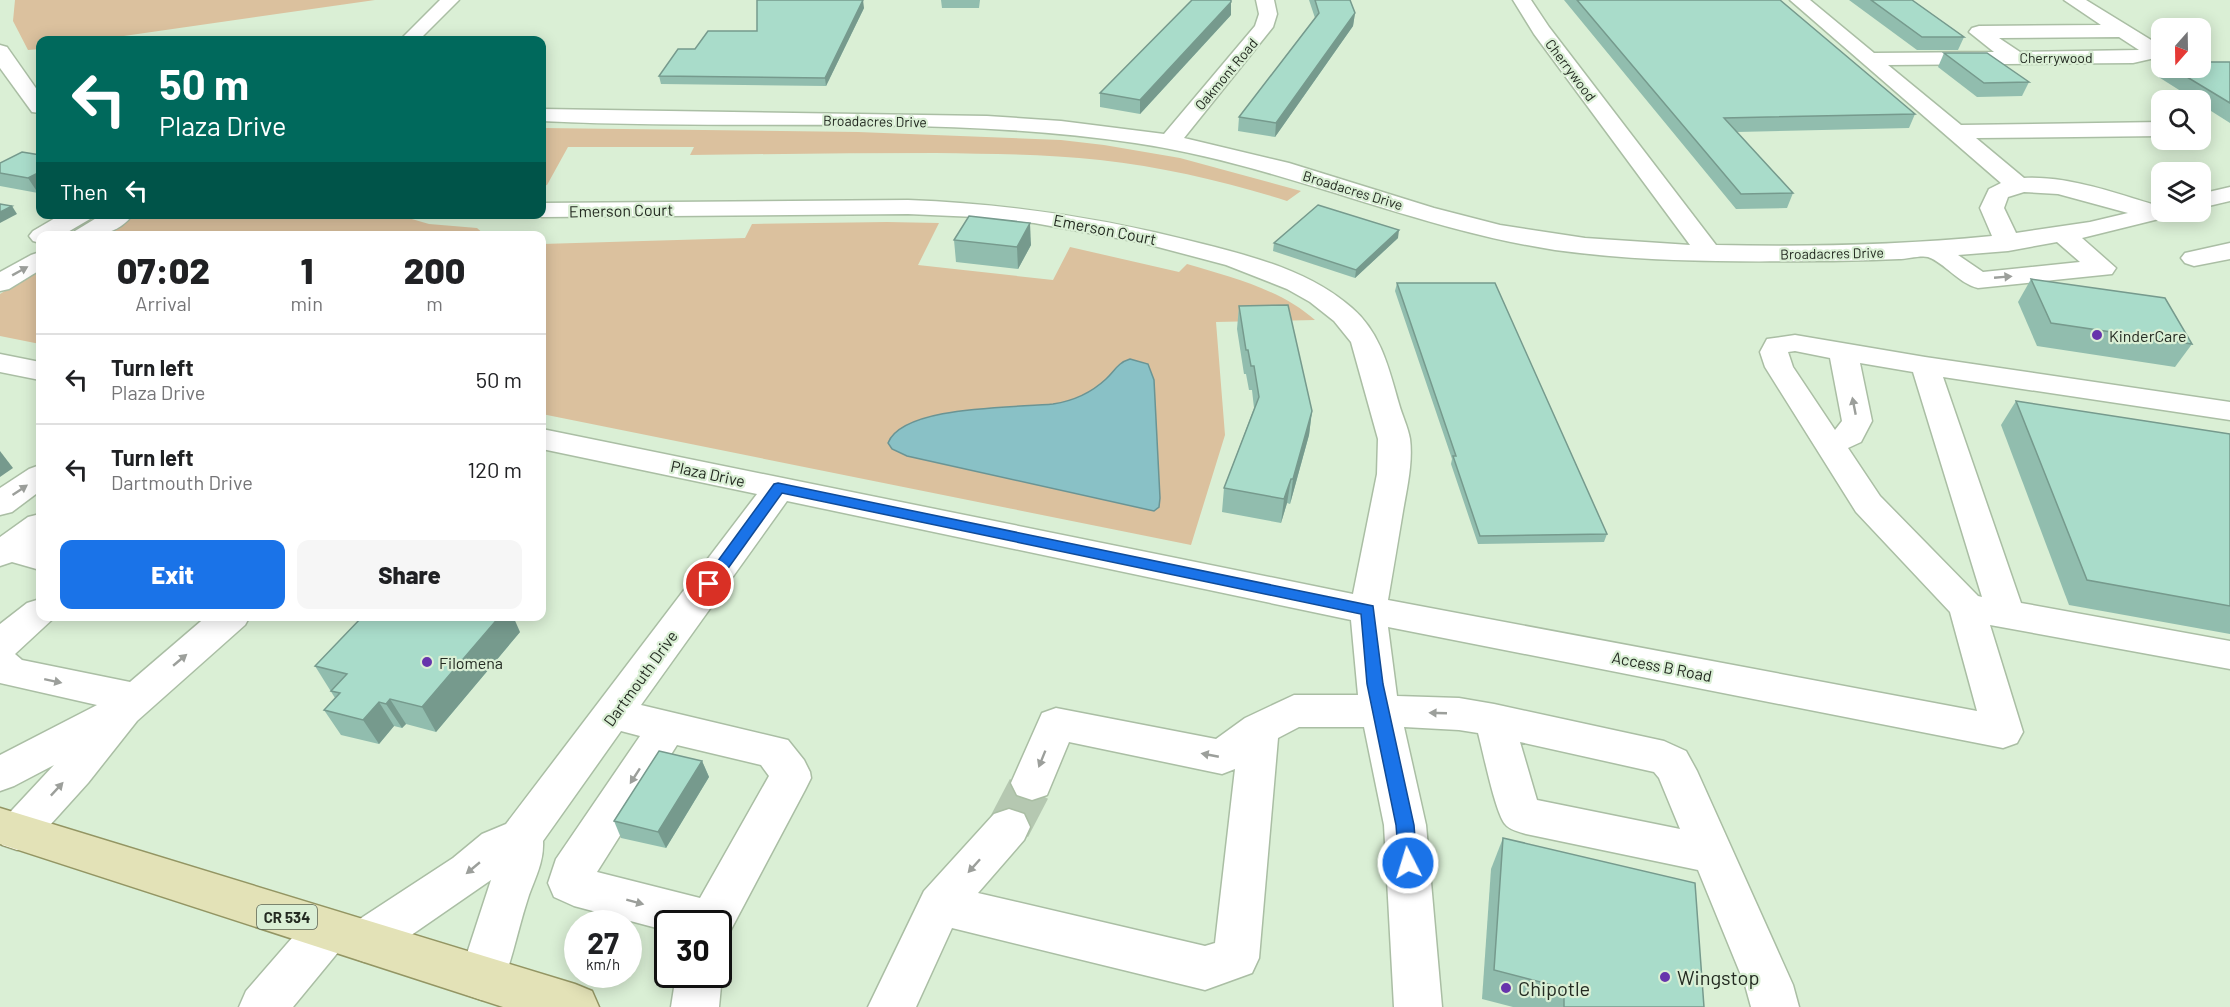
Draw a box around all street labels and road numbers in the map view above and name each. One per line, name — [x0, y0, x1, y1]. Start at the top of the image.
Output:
street label: Oakmont Road — [1191, 35, 1261, 113]
street label: Cherrywood — [1542, 36, 1600, 104]
street label: Cherrywood — [2019, 49, 2093, 66]
street label: Broadacres Drive — [823, 112, 927, 130]
street label: Broadacres Drive — [1301, 167, 1405, 213]
street label: Emerson Court — [569, 200, 673, 220]
street label: Emerson Court — [1052, 210, 1158, 248]
street label: Broadacres Drive — [1780, 244, 1884, 262]
street label: Plaza Drive — [669, 456, 747, 490]
street label: Dartmouth Drive — [599, 626, 681, 730]
street label: Access B Road — [1610, 647, 1714, 685]
road number: CR 534 — [257, 905, 317, 929]

